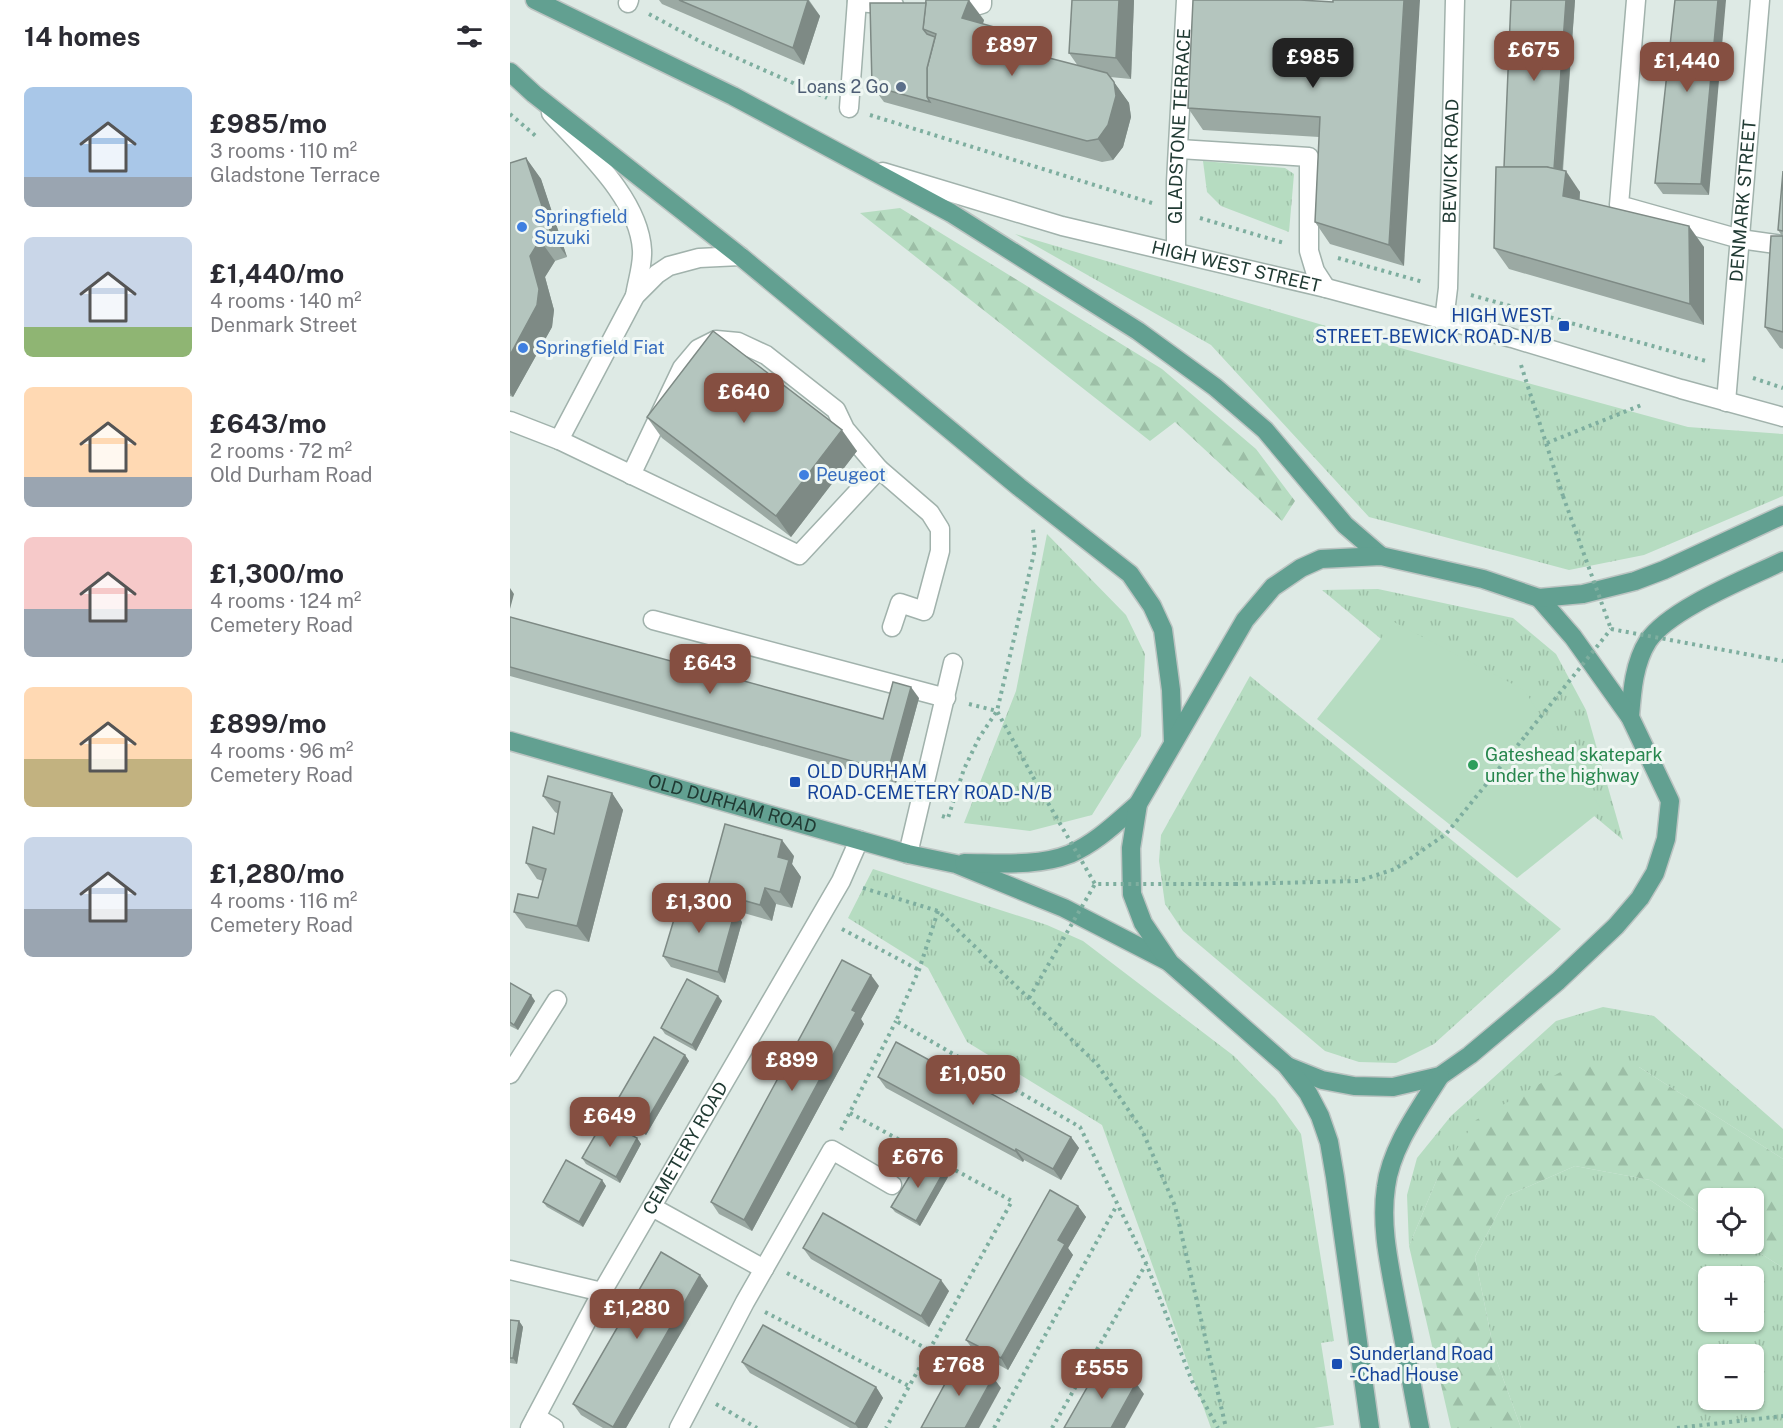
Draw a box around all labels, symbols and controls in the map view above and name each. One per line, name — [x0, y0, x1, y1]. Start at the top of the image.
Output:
icon: filters — [453, 20, 486, 53]
text: 14 homes — [24, 21, 140, 52]
pin: £897 — [976, 26, 1048, 77]
street label: GLADSTONE TERRACE — [1165, 28, 1194, 224]
pin: £675 — [1498, 31, 1570, 82]
text: £897 — [986, 33, 1038, 57]
pin: £985 — [1277, 38, 1349, 89]
text: £675 — [1508, 38, 1560, 62]
pin: £1,440 — [1638, 42, 1736, 93]
text: £985 — [1287, 45, 1340, 69]
text: £1,440 — [1654, 49, 1720, 73]
place label: Loans 2 Go — [797, 76, 889, 97]
marker: Loans 2 Go — [894, 80, 908, 94]
street label: BEWICK ROAD — [1439, 99, 1463, 224]
text: £985/mo — [210, 108, 327, 139]
icon: home — [72, 111, 144, 183]
street label: DENMARK STREET — [1725, 118, 1760, 283]
text: 3 rooms · 110 m² — [210, 139, 357, 163]
text: Gladstone Terrace — [210, 163, 380, 187]
place label: Springfield Suzuki — [534, 206, 628, 248]
marker: Springfield Suzuki — [515, 220, 529, 234]
street label: HIGH WEST STREET — [1150, 236, 1323, 297]
text: £1,440/mo — [210, 258, 344, 289]
icon: home — [72, 261, 144, 333]
text: 4 rooms · 140 m² — [210, 289, 362, 313]
place label: HIGH WEST STREET-BEWICK ROAD-N/B — [1315, 305, 1552, 347]
text: Denmark Street — [210, 313, 357, 337]
marker: HIGH WEST STREET-BEWICK ROAD-N/B — [1557, 319, 1571, 333]
place label: Springfield Fiat — [535, 337, 665, 358]
marker: Springfield Fiat — [516, 341, 530, 355]
pin: £640 — [708, 373, 780, 424]
text: £640 — [718, 380, 770, 404]
text: £643/mo — [210, 408, 326, 439]
icon: home — [72, 411, 144, 483]
text: 2 rooms · 72 m² — [210, 439, 352, 463]
text: Old Durham Road — [210, 463, 372, 487]
place label: Peugeot — [816, 464, 886, 485]
marker: Peugeot — [797, 468, 811, 482]
text: £1,300/mo — [210, 558, 344, 589]
icon: home — [72, 561, 144, 633]
text: 4 rooms · 124 m² — [210, 589, 361, 613]
text: Cemetery Road — [210, 613, 353, 637]
pin: £643 — [674, 644, 746, 695]
text: £643 — [684, 651, 736, 675]
text: £899/mo — [210, 708, 327, 739]
icon: home — [72, 711, 144, 783]
text: 4 rooms · 96 m² — [210, 739, 353, 763]
place label: Gateshead skatepark under the highway — [1485, 744, 1662, 786]
marker: Gateshead skatepark under the highway — [1466, 758, 1480, 772]
place label: OLD DURHAM ROAD-CEMETERY ROAD-N/B — [807, 761, 1052, 803]
text: Cemetery Road — [210, 763, 353, 787]
street label: OLD DURHAM ROAD — [646, 770, 819, 838]
marker: OLD DURHAM ROAD-CEMETERY ROAD-N/B — [788, 775, 802, 789]
text: £1,280/mo — [210, 858, 344, 889]
icon: home — [72, 861, 144, 933]
pin: £1,300 — [650, 883, 748, 934]
text: 4 rooms · 116 m² — [210, 889, 357, 913]
text: £1,300 — [666, 890, 732, 914]
text: Cemetery Road — [210, 913, 353, 937]
pin: £899 — [756, 1041, 828, 1092]
text: £899 — [766, 1048, 818, 1072]
pin: £1,050 — [924, 1055, 1022, 1106]
text: £1,050 — [940, 1062, 1006, 1086]
street label: CEMETERY ROAD — [638, 1078, 732, 1218]
pin: £649 — [574, 1097, 646, 1148]
text: £649 — [584, 1104, 636, 1128]
pin: £676 — [882, 1138, 954, 1189]
text: £676 — [892, 1145, 944, 1169]
map controls — [1698, 1188, 1764, 1410]
button: locate — [1698, 1188, 1764, 1254]
button: + — [1698, 1266, 1764, 1332]
pin: £1,280 — [588, 1289, 686, 1340]
text: £1,280 — [604, 1296, 670, 1320]
place label: Sunderland Road - Chad House — [1349, 1343, 1493, 1385]
button: − — [1698, 1344, 1764, 1410]
pin: £768 — [923, 1346, 995, 1397]
pin: £555 — [1066, 1349, 1138, 1400]
text: £768 — [933, 1353, 985, 1377]
text: £555 — [1075, 1356, 1129, 1380]
marker: Sunderland Road - Chad House — [1330, 1357, 1344, 1371]

